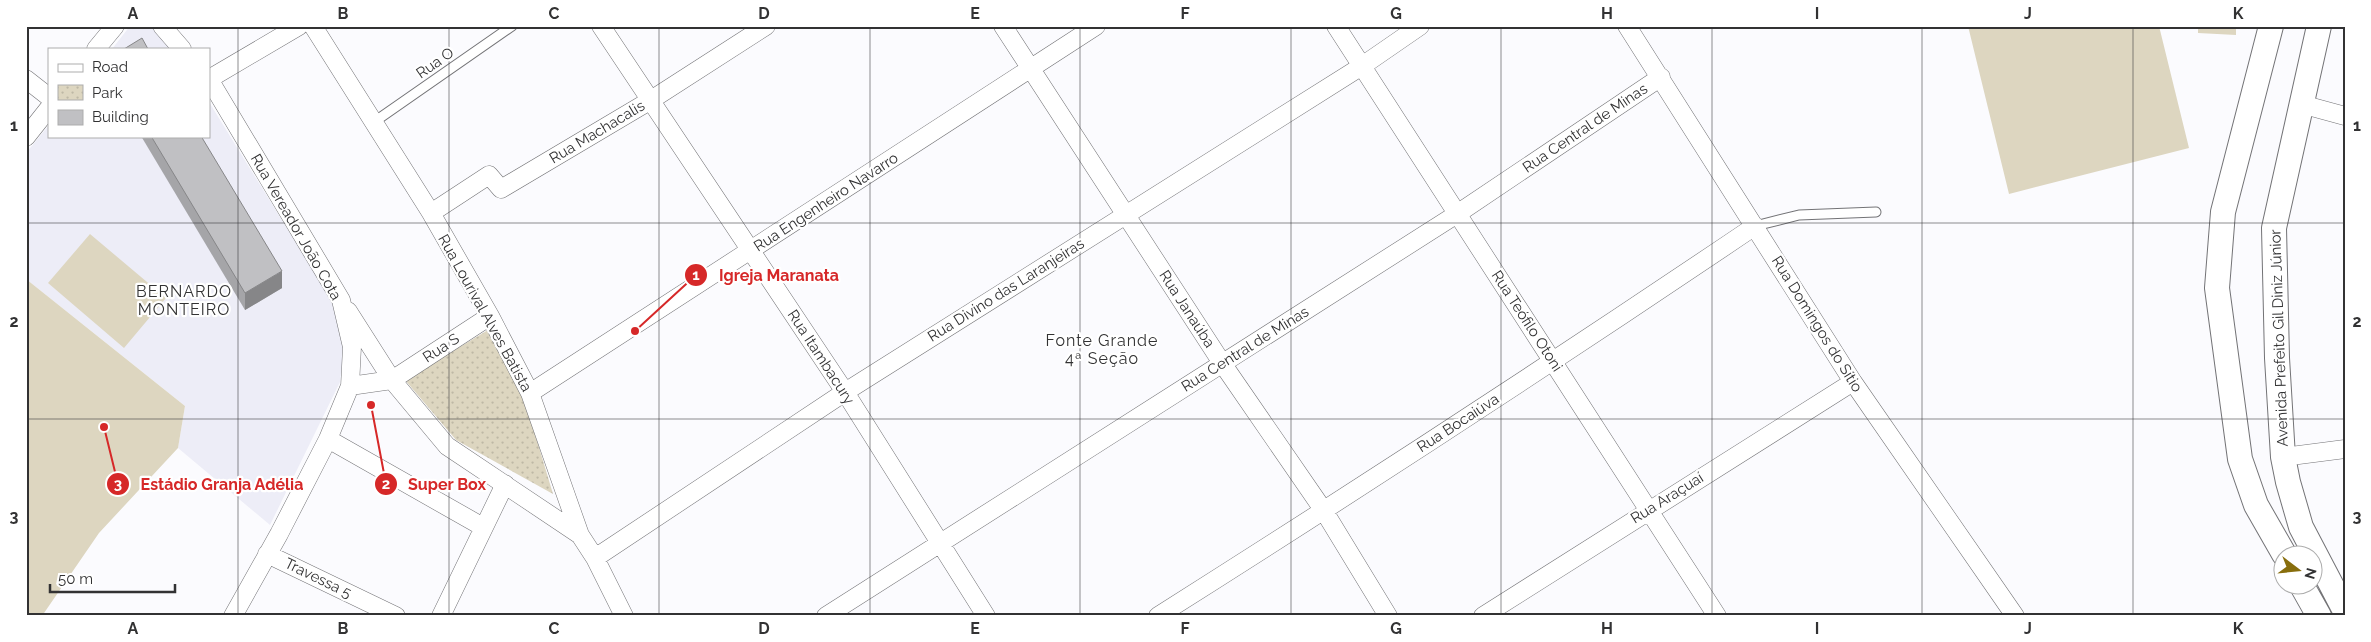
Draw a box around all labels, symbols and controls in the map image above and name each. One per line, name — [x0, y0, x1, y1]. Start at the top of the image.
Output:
text: A — [128, 4, 139, 23]
text: B — [338, 4, 349, 23]
text: C — [549, 4, 560, 23]
text: D — [758, 4, 770, 23]
text: E — [970, 4, 980, 23]
text: F — [1180, 4, 1190, 23]
text: G — [1390, 4, 1402, 23]
text: H — [1601, 4, 1613, 23]
text: I — [1815, 4, 1819, 23]
text: J — [2024, 4, 2032, 23]
text: K — [2233, 4, 2244, 23]
street label: Rua O — [413, 44, 457, 82]
legend — [48, 48, 210, 138]
text: Road — [92, 58, 128, 76]
street label: Rua Central de Minas — [1519, 79, 1651, 177]
text: Park — [92, 84, 123, 102]
street label: Rua Machacalis — [546, 96, 648, 168]
text: Building — [92, 108, 149, 126]
text: 1 — [10, 116, 18, 135]
text: 1 — [2353, 116, 2361, 135]
street label: Rua Engenheiro Navarro — [750, 149, 902, 255]
street label: Rua Vereador João Cota — [247, 151, 345, 303]
street label: Avenida Prefeito Gil Diniz Júnior — [2266, 228, 2292, 447]
street label: Rua Lourival Alves Batista — [434, 231, 536, 395]
street label: Rua Divino das Laranjeiras — [924, 234, 1088, 346]
street label: Rua Domingos do Sítio — [1768, 253, 1866, 395]
callout: Igreja Maranata — [684, 260, 848, 291]
text: 1 — [692, 266, 700, 284]
text: Igreja Maranata — [719, 266, 839, 285]
street label: Rua Janaúba — [1155, 267, 1219, 351]
street label: Rua Teófilo Otoni — [1488, 267, 1566, 375]
district label: BERNARDO MONTEIRO — [136, 282, 232, 319]
street label: Rua Central de Minas — [1178, 302, 1312, 396]
street label: Rua Itambacury — [784, 306, 858, 408]
text: 2 — [9, 312, 19, 331]
text: 2 — [2352, 312, 2362, 331]
street label: Rua S — [419, 330, 463, 366]
district label: Fonte Grande 4ª Seção — [1046, 331, 1158, 368]
street label: Rua Bocaiúva — [1414, 390, 1502, 456]
callout: Super Box — [373, 468, 496, 499]
street label: Rua Araçuaí — [1627, 468, 1707, 527]
callout: Estádio Granja Adélia — [105, 469, 314, 500]
text: 3 — [114, 475, 122, 493]
text: Estádio Granja Adélia — [141, 475, 303, 494]
text: 2 — [382, 475, 390, 493]
text: Super Box — [408, 475, 486, 494]
text: 3 — [10, 507, 19, 526]
text: 3 — [2353, 507, 2362, 526]
north arrow — [2274, 544, 2324, 594]
street label: Travessa 5 — [282, 554, 354, 602]
scale bar — [50, 562, 175, 594]
text: N — [2301, 566, 2320, 581]
text: 50 m — [58, 570, 93, 588]
text: A — [128, 619, 139, 638]
text: B — [338, 619, 349, 638]
text: C — [549, 619, 560, 638]
text: D — [758, 619, 770, 638]
text: E — [970, 619, 980, 638]
text: F — [1180, 619, 1190, 638]
text: G — [1390, 619, 1402, 638]
text: H — [1601, 619, 1613, 638]
text: I — [1815, 619, 1819, 638]
text: J — [2024, 619, 2032, 638]
text: K — [2233, 619, 2244, 638]

